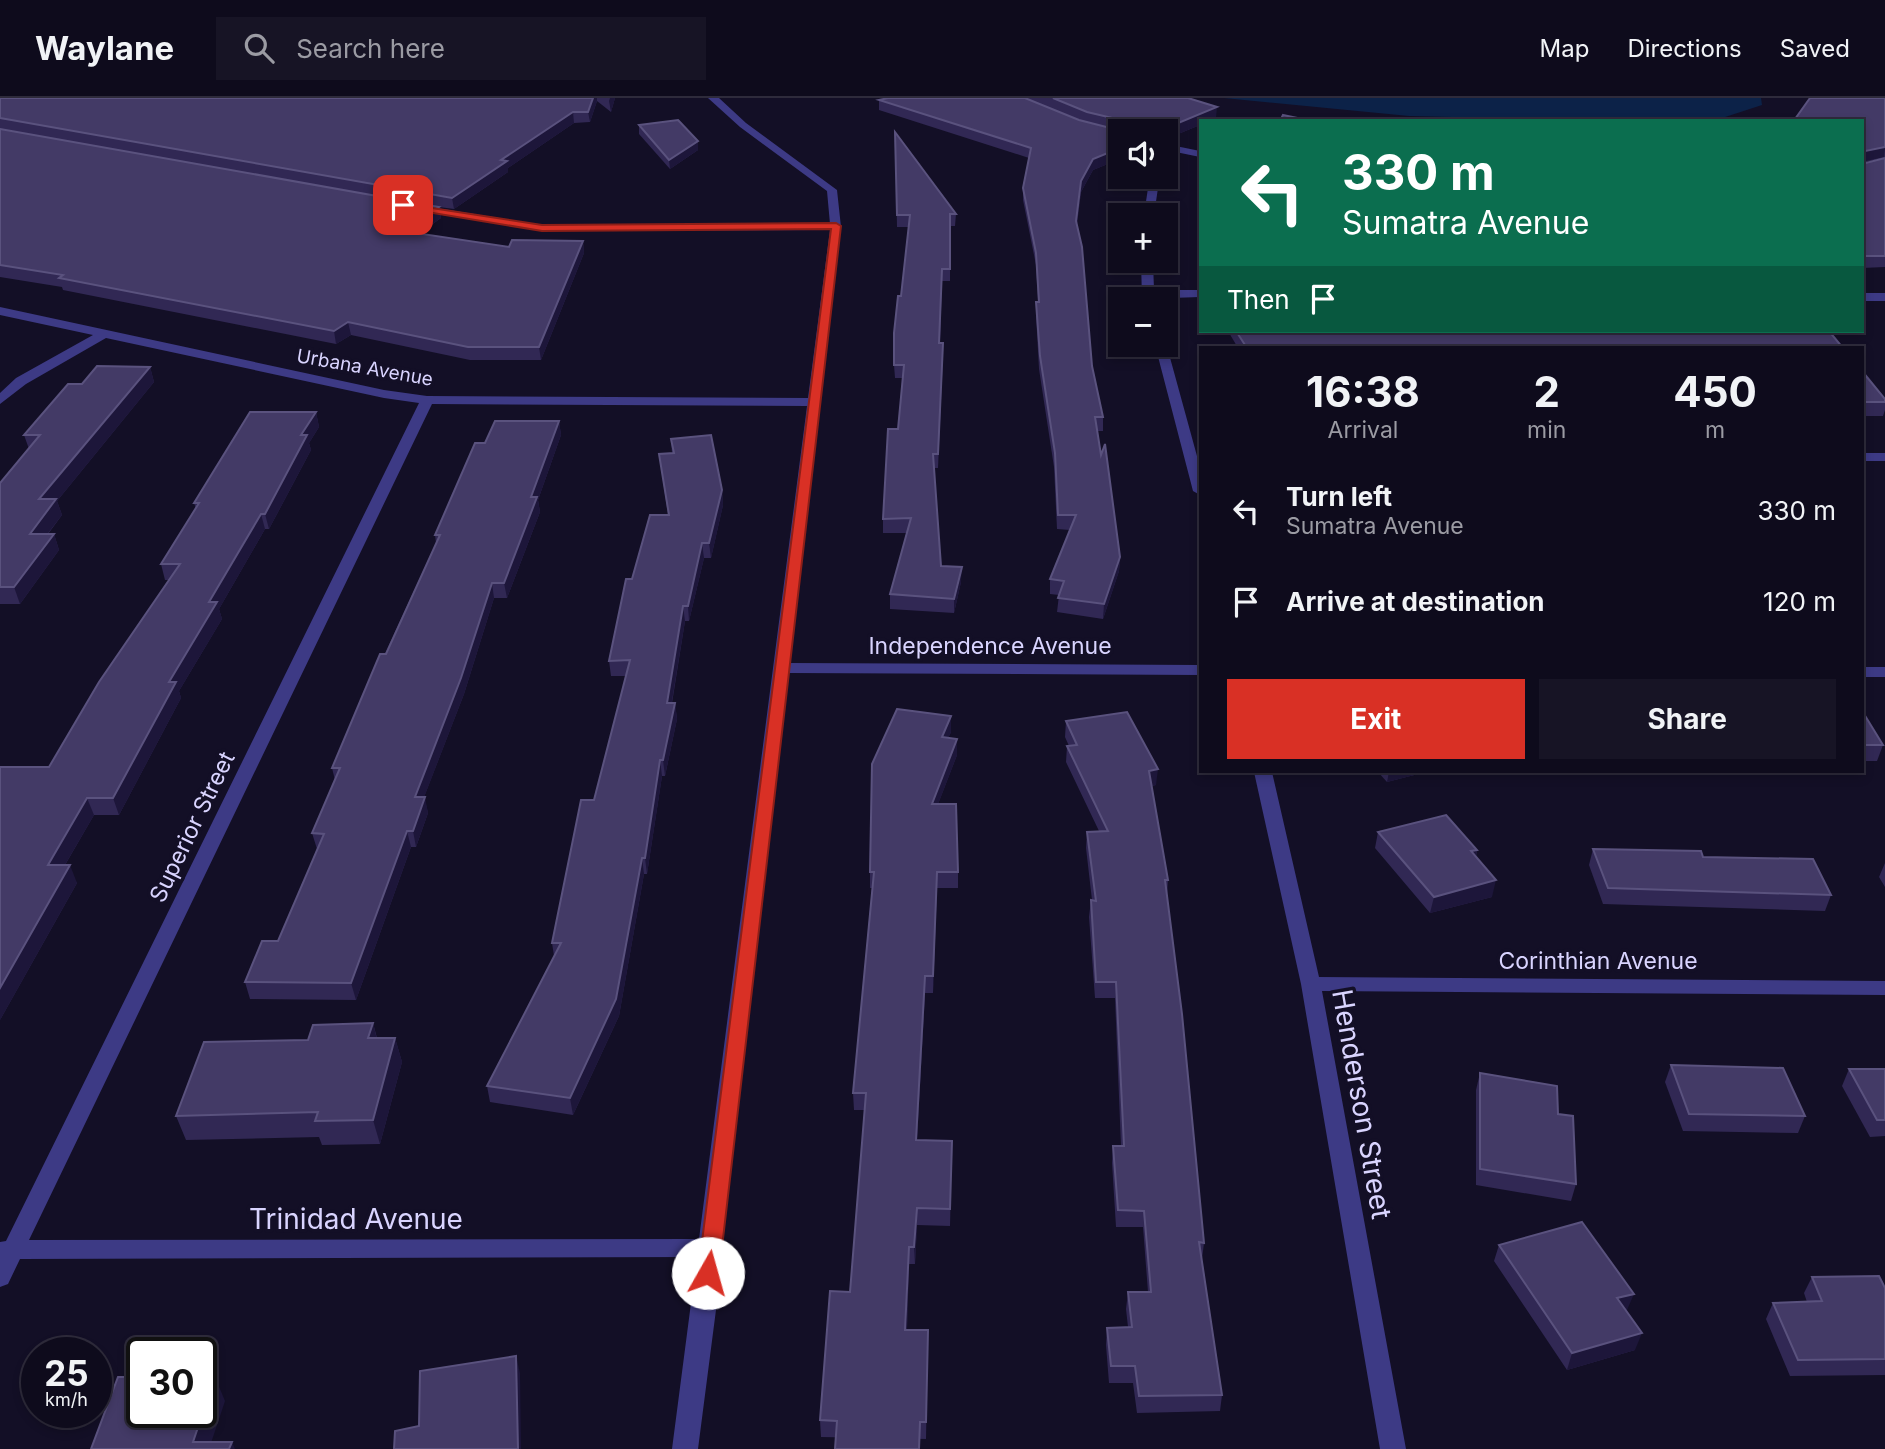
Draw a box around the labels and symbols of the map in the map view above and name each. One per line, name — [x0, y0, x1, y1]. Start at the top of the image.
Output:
pin — [373, 175, 433, 235]
street label: Urbana Avenue — [295, 344, 435, 391]
street label: Independence Avenue — [868, 632, 1112, 660]
street label: Superior Street — [143, 747, 241, 907]
street label: Corinthian Avenue — [1498, 947, 1698, 975]
street label: Henderson Street — [1325, 986, 1399, 1222]
street label: Trinidad Avenue — [249, 1202, 463, 1236]
position arrow — [671, 1236, 745, 1310]
speed limit sign: 30 — [126, 1337, 217, 1428]

